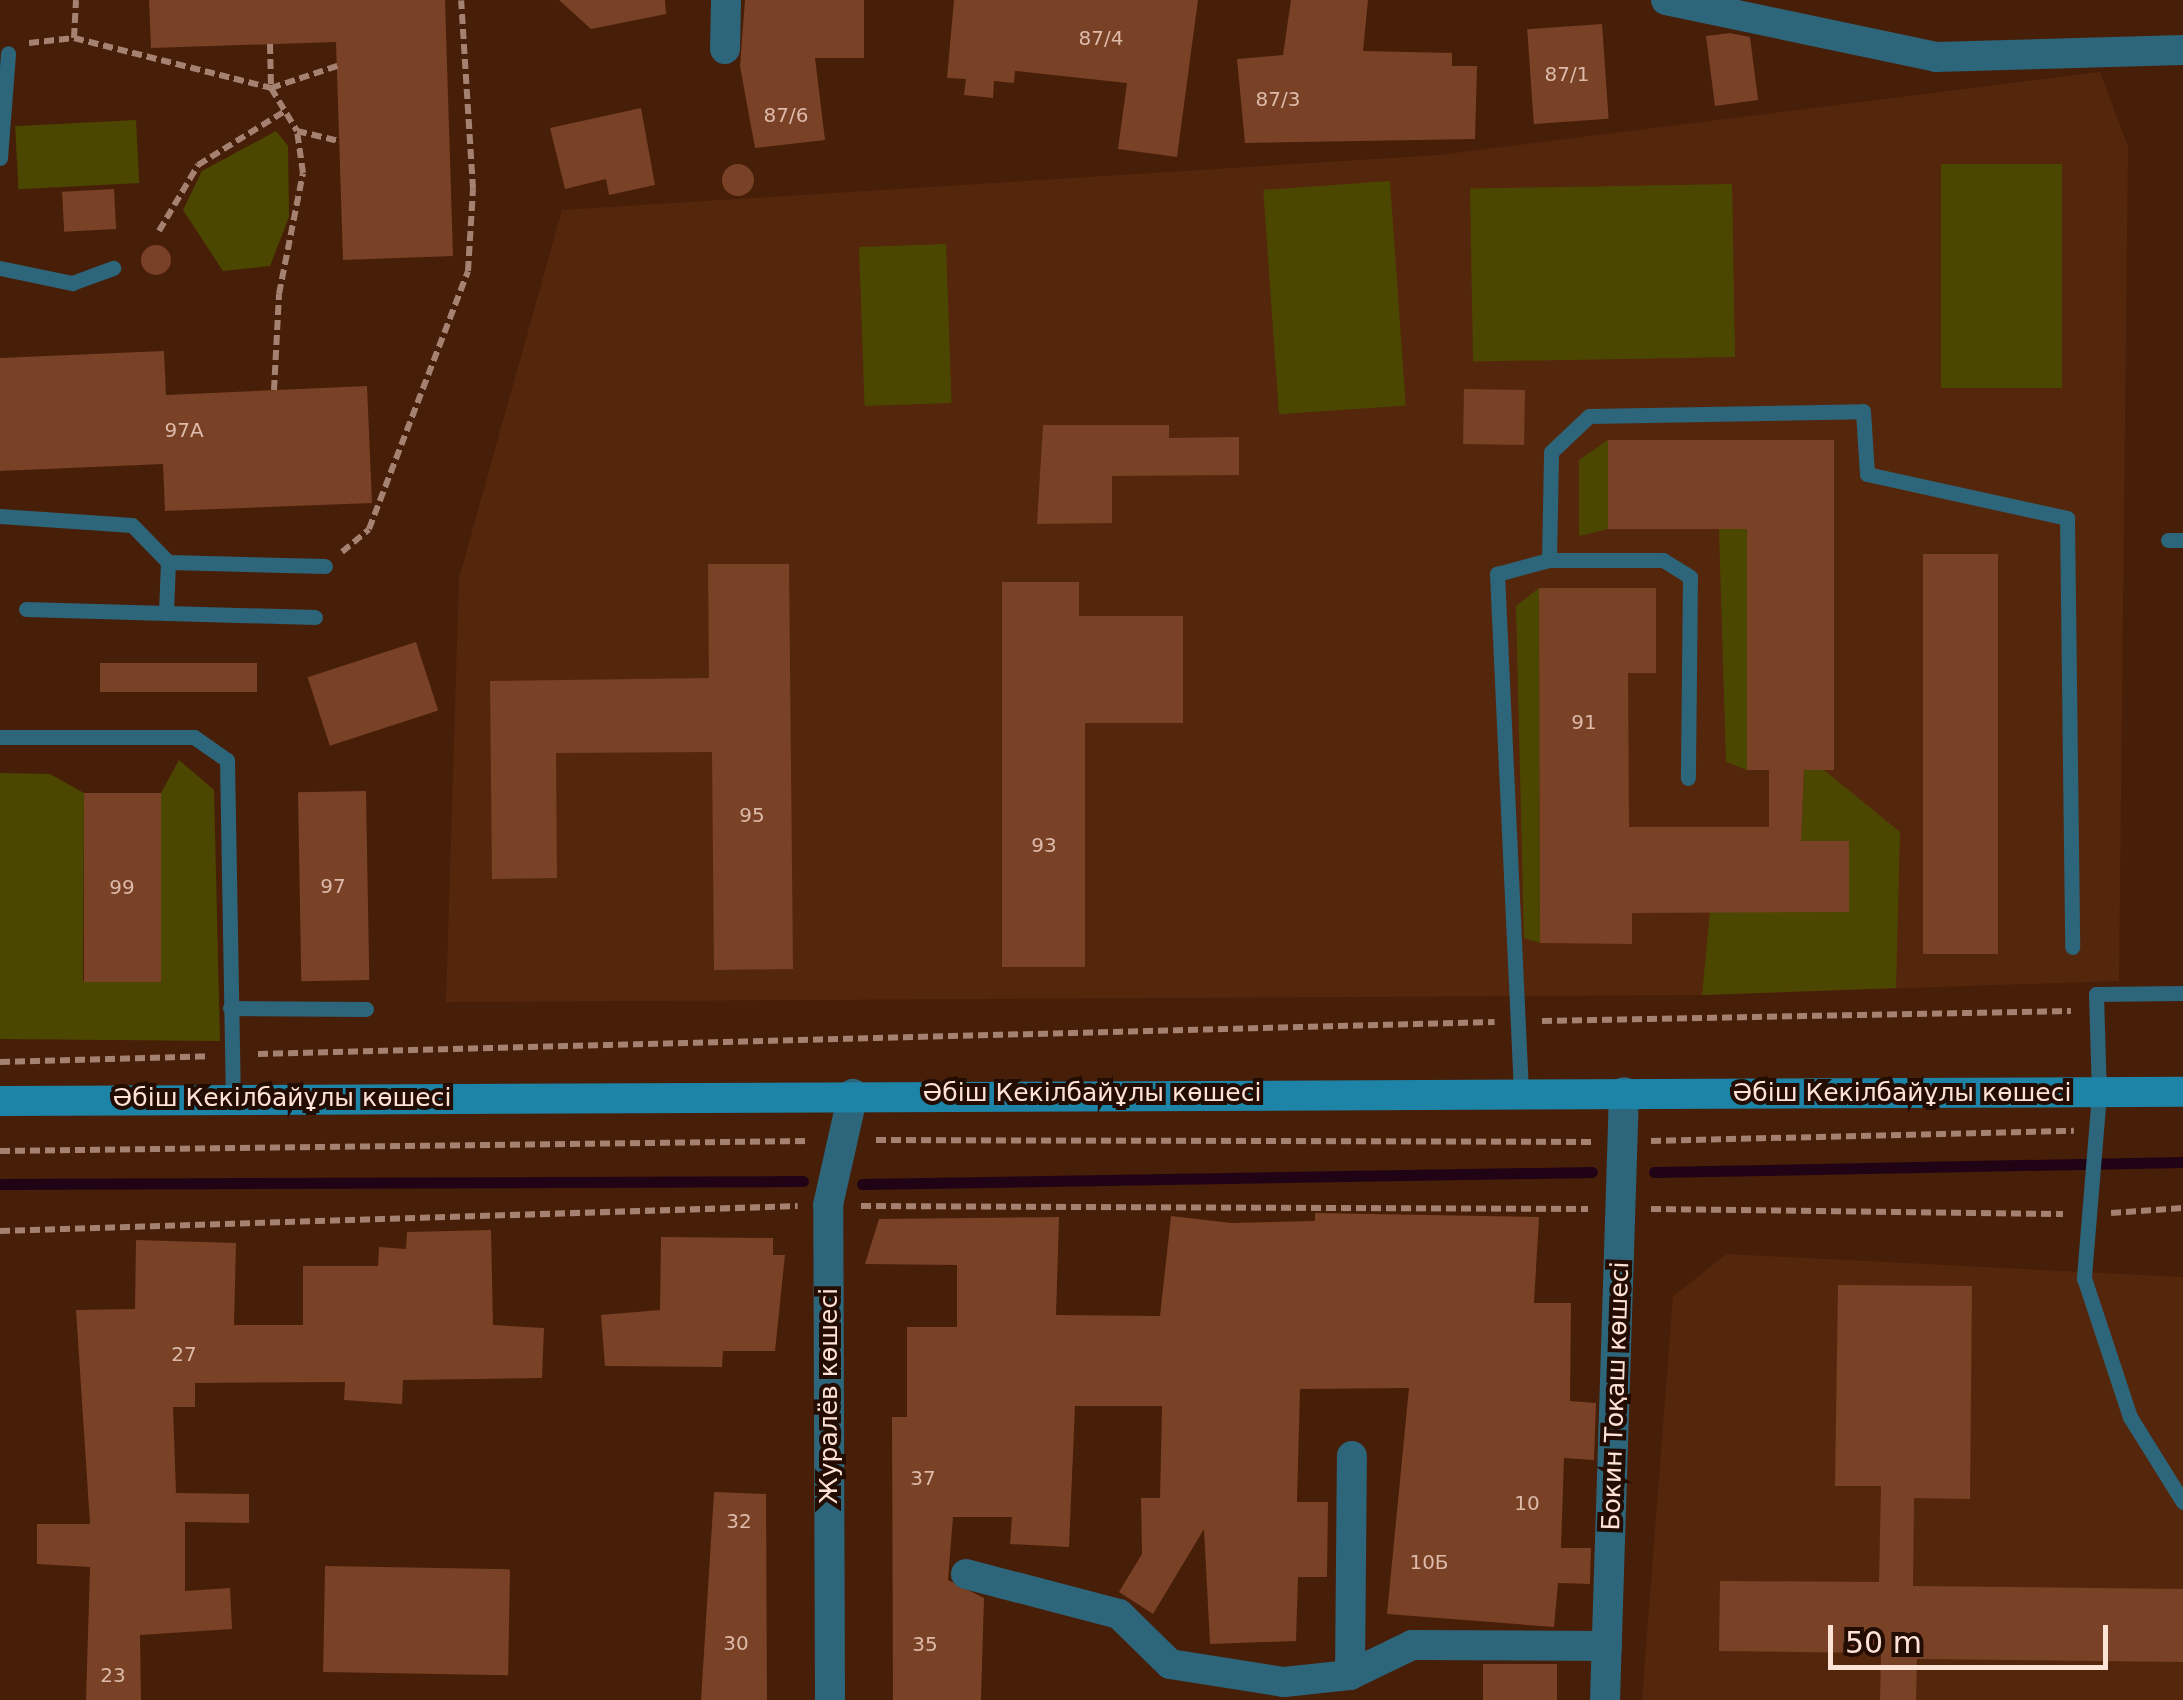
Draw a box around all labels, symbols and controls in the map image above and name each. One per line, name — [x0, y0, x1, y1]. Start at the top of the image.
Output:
house number: 87/4 — [1079, 26, 1123, 50]
house number: 87/1 — [1545, 62, 1589, 86]
house number: 87/3 — [1256, 87, 1300, 111]
house number: 87/6 — [764, 103, 808, 127]
house number: 97А — [164, 418, 204, 442]
house number: 91 — [1571, 710, 1597, 734]
house number: 95 — [739, 803, 765, 827]
house number: 93 — [1031, 833, 1057, 857]
house number: 97 — [320, 874, 346, 898]
house number: 99 — [109, 875, 135, 899]
street label: Әбіш Кекілбайұлы көшесі — [923, 1078, 1261, 1108]
street label: Әбіш Кекілбайұлы көшесі — [1733, 1078, 2071, 1108]
street label: Әбіш Кекілбайұлы көшесі — [113, 1083, 451, 1113]
street label: Бокин Тоқаш көшесі — [1596, 1261, 1636, 1531]
street label: Журалёв көшесі — [814, 1288, 844, 1504]
house number: 27 — [171, 1342, 197, 1366]
house number: 37 — [910, 1466, 936, 1490]
house number: 10 — [1514, 1491, 1540, 1515]
house number: 32 — [726, 1509, 752, 1533]
house number: 10Б — [1409, 1550, 1449, 1574]
scale bar — [1833, 1605, 2113, 1667]
text: 50 m — [1845, 1625, 1922, 1660]
house number: 30 — [723, 1631, 749, 1655]
house number: 35 — [912, 1632, 938, 1656]
house number: 23 — [100, 1663, 126, 1687]

